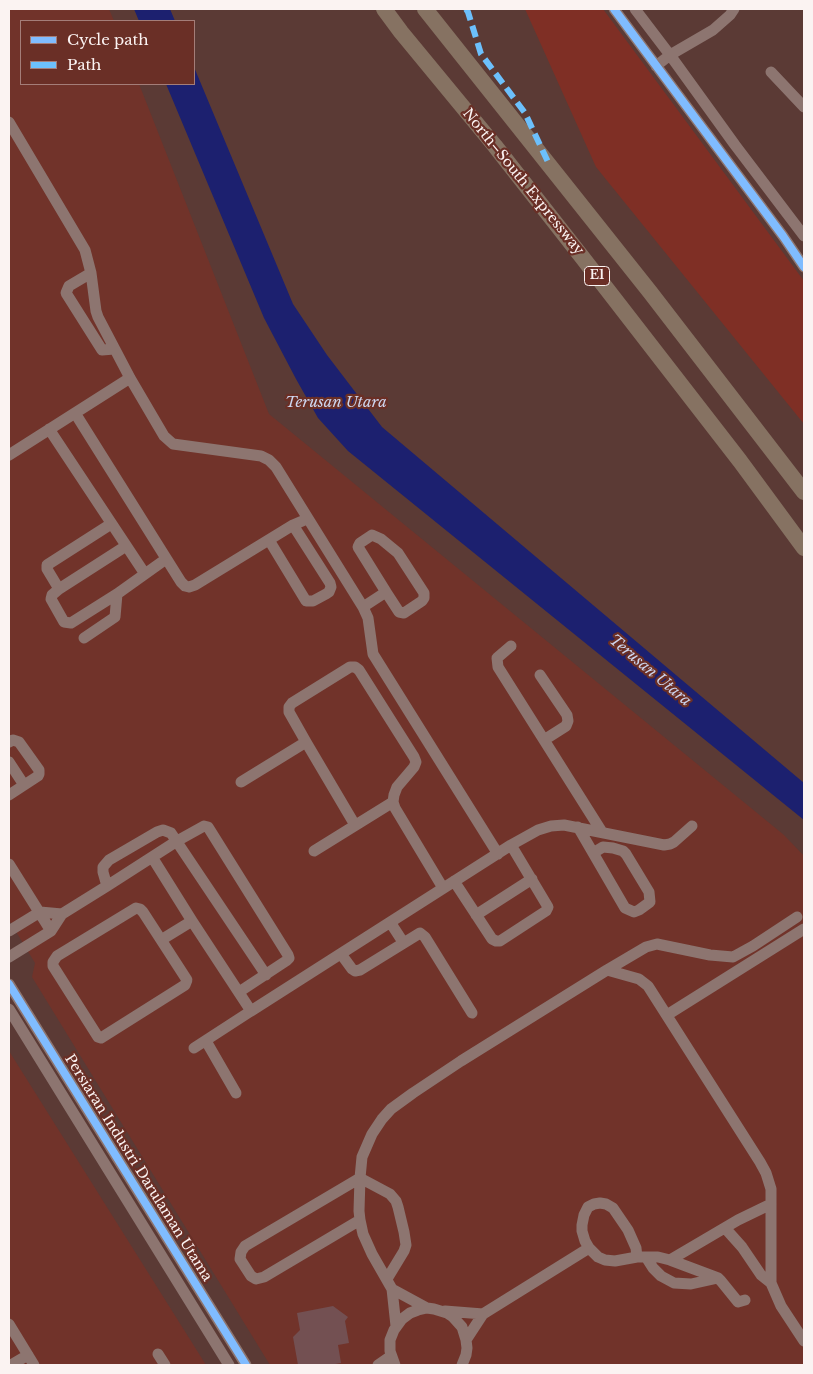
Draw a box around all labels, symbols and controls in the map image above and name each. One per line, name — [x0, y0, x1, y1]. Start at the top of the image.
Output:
legend — [20, 20, 195, 85]
text: Cycle path — [67, 30, 149, 49]
text: Path — [67, 55, 101, 74]
street label: North–South Expressway — [459, 106, 587, 258]
road number: E1 — [584, 266, 610, 286]
water label: Terusan Utara — [285, 394, 387, 412]
water label: Terusan Utara — [605, 631, 695, 711]
street label: Persiaran Industri Darulaman Utama — [61, 1051, 215, 1285]

